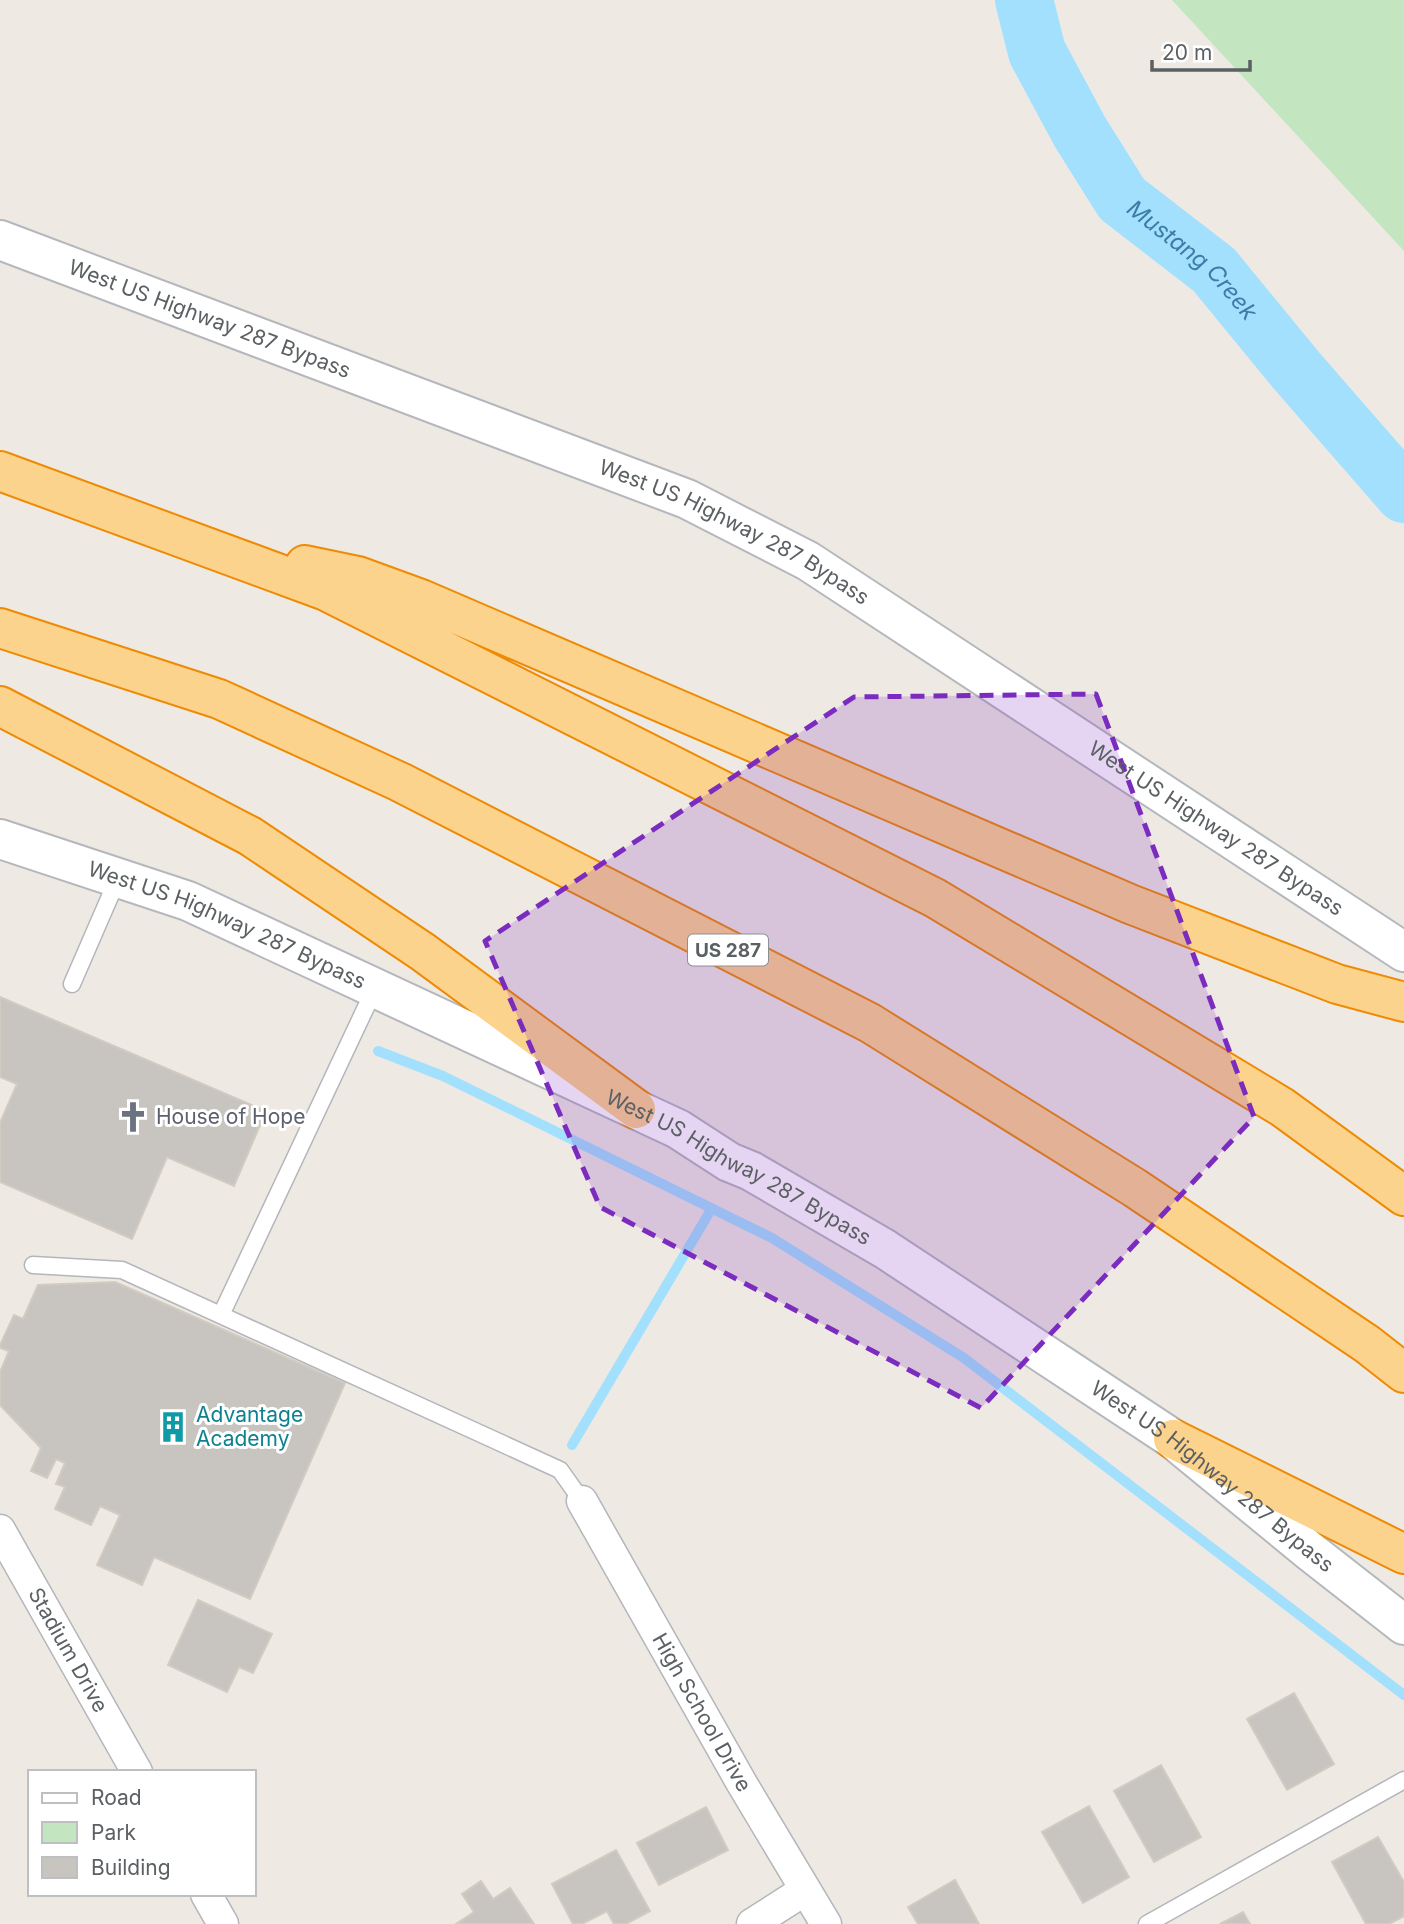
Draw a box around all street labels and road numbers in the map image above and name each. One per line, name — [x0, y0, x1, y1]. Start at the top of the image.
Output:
street label: West US Highway 287 Bypass — [65, 254, 354, 383]
street label: West US Highway 287 Bypass — [596, 454, 874, 610]
street label: West US Highway 287 Bypass — [1084, 736, 1348, 921]
street label: West US Highway 287 Bypass — [85, 856, 370, 994]
road number: US 287 — [688, 934, 768, 966]
street label: West US Highway 287 Bypass — [602, 1084, 876, 1250]
street label: West US Highway 287 Bypass — [1086, 1375, 1339, 1577]
street label: Stadium Drive — [23, 1583, 114, 1717]
street label: High School Drive — [647, 1629, 757, 1796]

